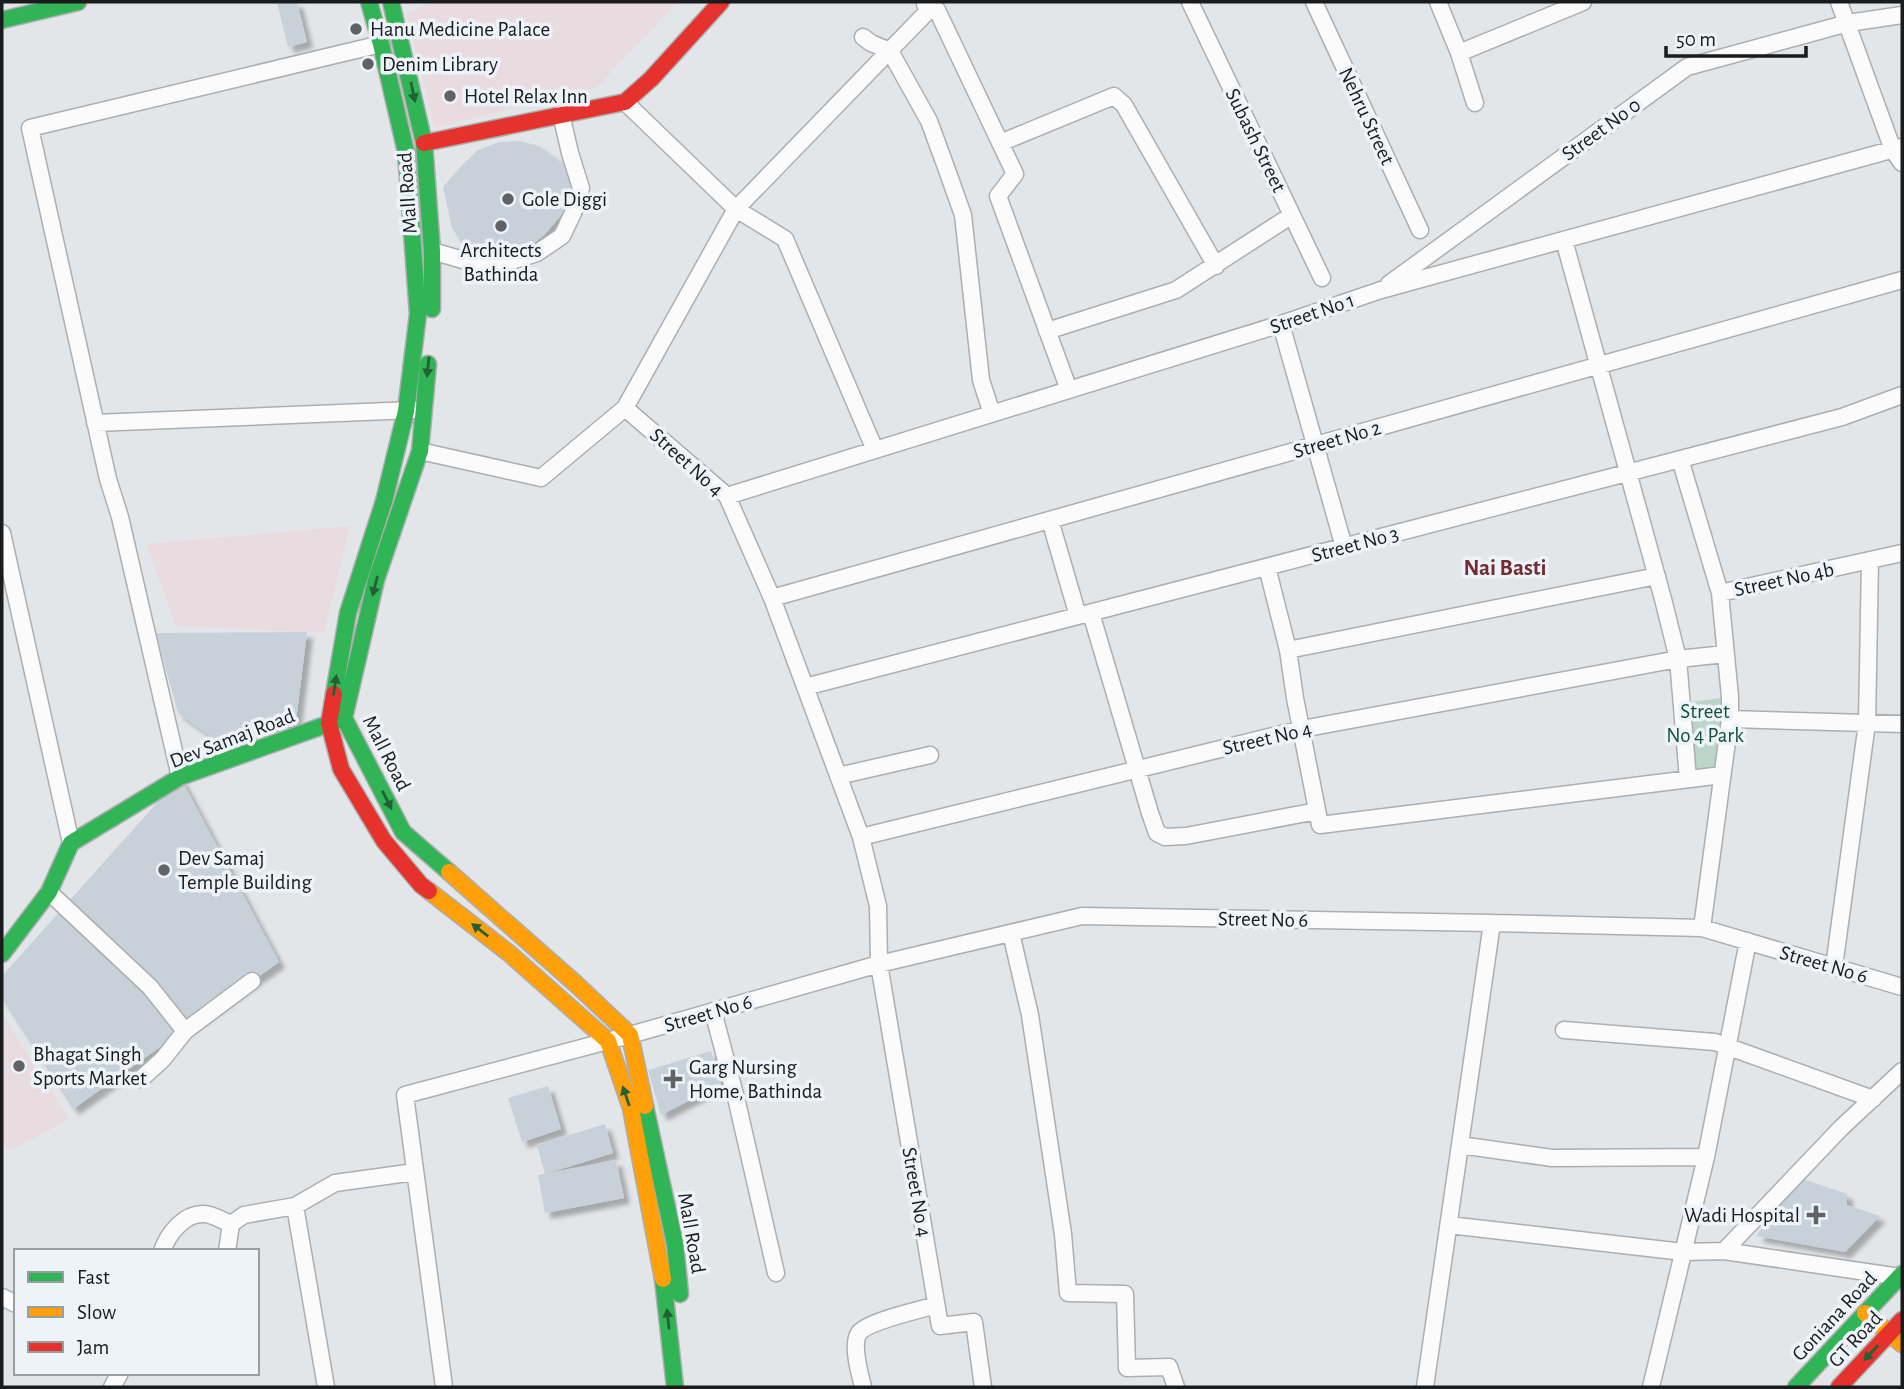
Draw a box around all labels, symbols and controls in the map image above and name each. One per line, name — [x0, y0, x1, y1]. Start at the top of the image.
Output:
scale bar — [1666, 14, 1806, 58]
place label: Hanu Medicine Palace — [370, 19, 550, 40]
marker: Hanu Medicine Palace — [348, 21, 364, 37]
text: 50 m — [1676, 29, 1716, 50]
place label: Denim Library — [382, 54, 498, 75]
marker: Denim Library — [360, 56, 376, 72]
street label: Nehru Street — [1335, 64, 1398, 168]
one-way arrow — [408, 81, 419, 103]
street label: Subash Street — [1221, 85, 1290, 196]
place label: Hotel Relax Inn — [464, 86, 588, 107]
marker: Hotel Relax Inn — [442, 88, 458, 104]
street label: Street No 0 — [1558, 94, 1645, 165]
street label: Mall Road — [394, 151, 421, 234]
place label: Gole Diggi — [522, 189, 607, 210]
marker: Gole Diggi — [500, 191, 516, 207]
marker: Architects Bathinda — [493, 218, 509, 234]
place label: Architects Bathinda — [460, 240, 542, 285]
street label: Street No 1 — [1267, 289, 1357, 338]
one-way arrow — [422, 356, 433, 378]
street label: Street No 2 — [1291, 417, 1383, 462]
street label: Street No 4 — [646, 424, 727, 501]
street label: Street No 3 — [1309, 523, 1401, 566]
district label: Nai Basti — [1463, 557, 1547, 580]
street label: Street No 4b — [1732, 559, 1836, 600]
one-way arrow — [369, 575, 380, 597]
one-way arrow — [330, 674, 341, 696]
park label: Street No 4 Park — [1666, 701, 1744, 746]
street label: Dev Samaj Road — [167, 705, 298, 772]
street label: Mall Road — [359, 712, 415, 794]
street label: Street No 4 — [1221, 718, 1314, 759]
one-way arrow — [381, 790, 392, 810]
place label: Dev Samaj Temple Building — [178, 848, 312, 893]
marker: Dev Samaj Temple Building — [156, 862, 172, 878]
street label: Street No 6 — [1218, 908, 1308, 931]
one-way arrow — [471, 923, 489, 938]
street label: Street No 6 — [1777, 942, 1870, 987]
street label: Street No 6 — [662, 991, 755, 1036]
place label: Bhagat Singh Sports Market — [33, 1044, 147, 1089]
place label: Garg Nursing Home, Bathinda — [689, 1057, 823, 1102]
marker: Bhagat Singh Sports Market — [11, 1058, 27, 1074]
marker: Garg Nursing Home, Bathinda — [663, 1069, 683, 1089]
one-way arrow — [620, 1085, 631, 1106]
street label: Street No 4 — [898, 1146, 935, 1239]
street label: Mall Road — [674, 1191, 709, 1275]
place label: Wadi Hospital — [1684, 1205, 1800, 1226]
marker: Wadi Hospital — [1806, 1205, 1826, 1225]
legend — [14, 1249, 259, 1375]
text: Fast — [77, 1267, 110, 1288]
street label: Goniana Road — [1788, 1268, 1881, 1365]
text: Slow — [77, 1302, 116, 1323]
street label: GT Road — [1824, 1307, 1886, 1371]
one-way arrow — [662, 1308, 673, 1330]
text: Jam — [77, 1337, 109, 1358]
one-way arrow — [1863, 1344, 1879, 1361]

